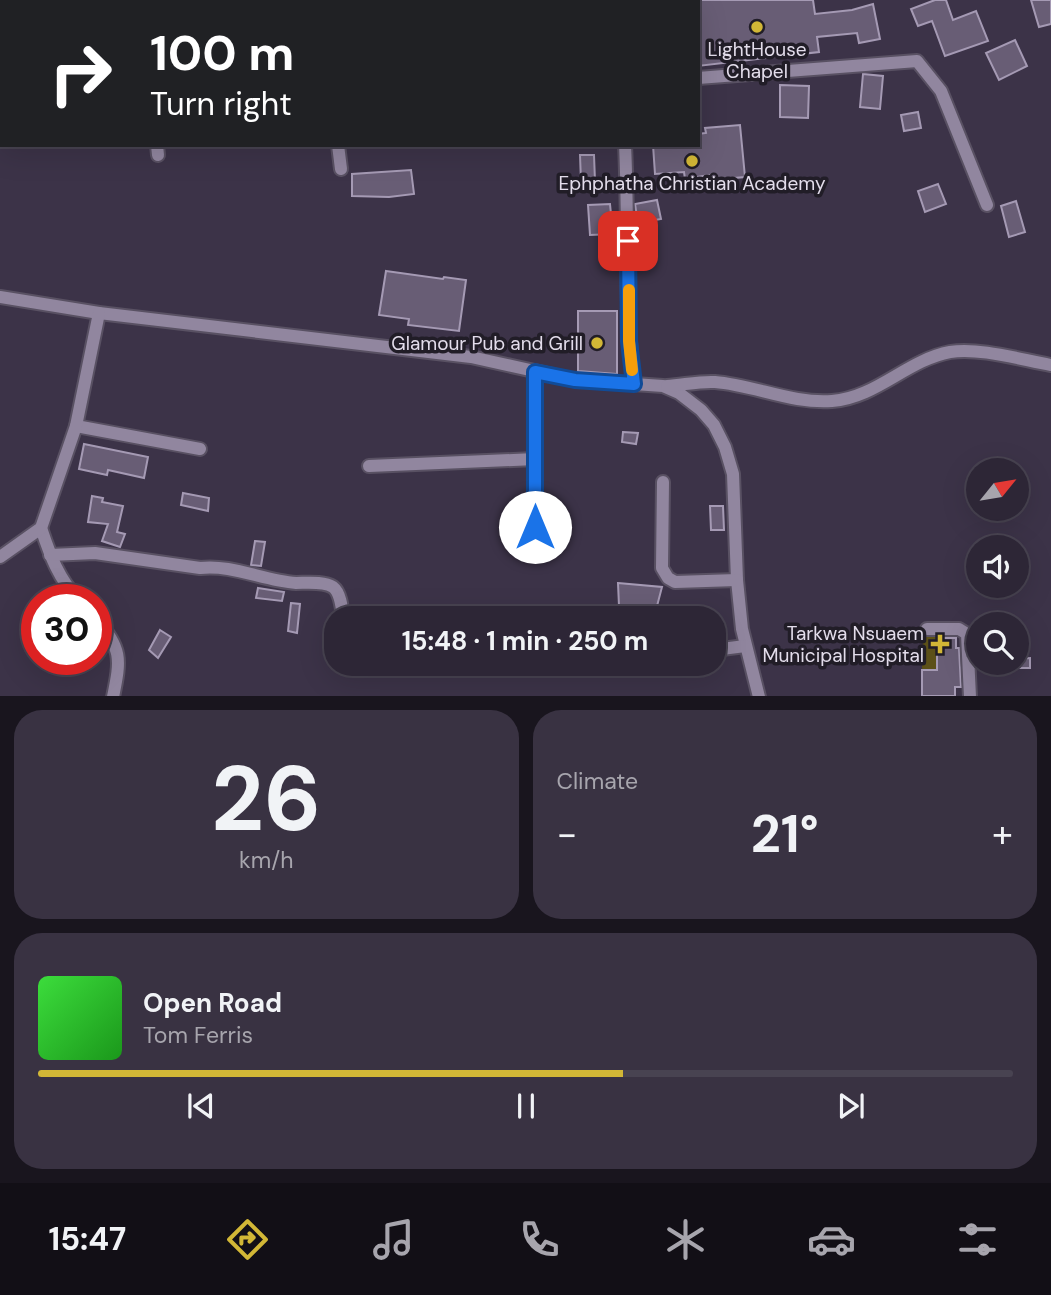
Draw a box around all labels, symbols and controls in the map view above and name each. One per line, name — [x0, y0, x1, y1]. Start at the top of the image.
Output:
marker: LightHouse Chapel — [749, 19, 765, 35]
text: 100 m — [150, 21, 294, 85]
icon: right — [35, 28, 126, 119]
place label: LightHouse Chapel — [708, 37, 806, 84]
text: Turn right — [150, 83, 292, 125]
marker: Ephphatha Christian Academy — [684, 153, 700, 169]
place label: Ephphatha Christian Academy — [559, 171, 826, 196]
pin — [598, 211, 658, 271]
icon: arrive — [609, 222, 647, 260]
place label: Glamour Pub and Grill — [391, 331, 583, 356]
marker: Glamour Pub and Grill — [589, 335, 605, 351]
north arrow — [966, 458, 1029, 522]
map controls — [966, 458, 1029, 675]
position arrow — [498, 490, 572, 564]
button: sound — [966, 535, 1029, 598]
speed limit sign: 30 — [21, 584, 112, 675]
button: search — [966, 612, 1029, 675]
place label: Tarkwa Nsuaem Municipal Hospital — [762, 621, 924, 668]
text: 15:48 · 1 min · 250 m — [402, 624, 648, 658]
marker: Tarkwa Nsuaem Municipal Hospital — [930, 634, 950, 654]
text: 26 — [211, 740, 321, 858]
text: Climate — [557, 766, 638, 796]
text: 21° — [751, 800, 819, 868]
text: − — [557, 809, 577, 859]
text: + — [992, 809, 1013, 859]
text: km/h — [239, 845, 293, 875]
text: Open Road — [143, 986, 282, 1020]
text: Tom Ferris — [143, 1020, 253, 1050]
icon: previous — [182, 1087, 220, 1125]
icon: pause — [507, 1087, 545, 1125]
icon: next — [832, 1087, 870, 1125]
icon: directions — [223, 1215, 272, 1264]
icon: music — [369, 1215, 418, 1264]
icon: phone — [515, 1215, 564, 1264]
icon: climate — [661, 1215, 710, 1264]
icon: car — [807, 1215, 856, 1264]
icon: filters — [953, 1215, 1002, 1264]
text: 15:47 — [49, 1218, 126, 1260]

